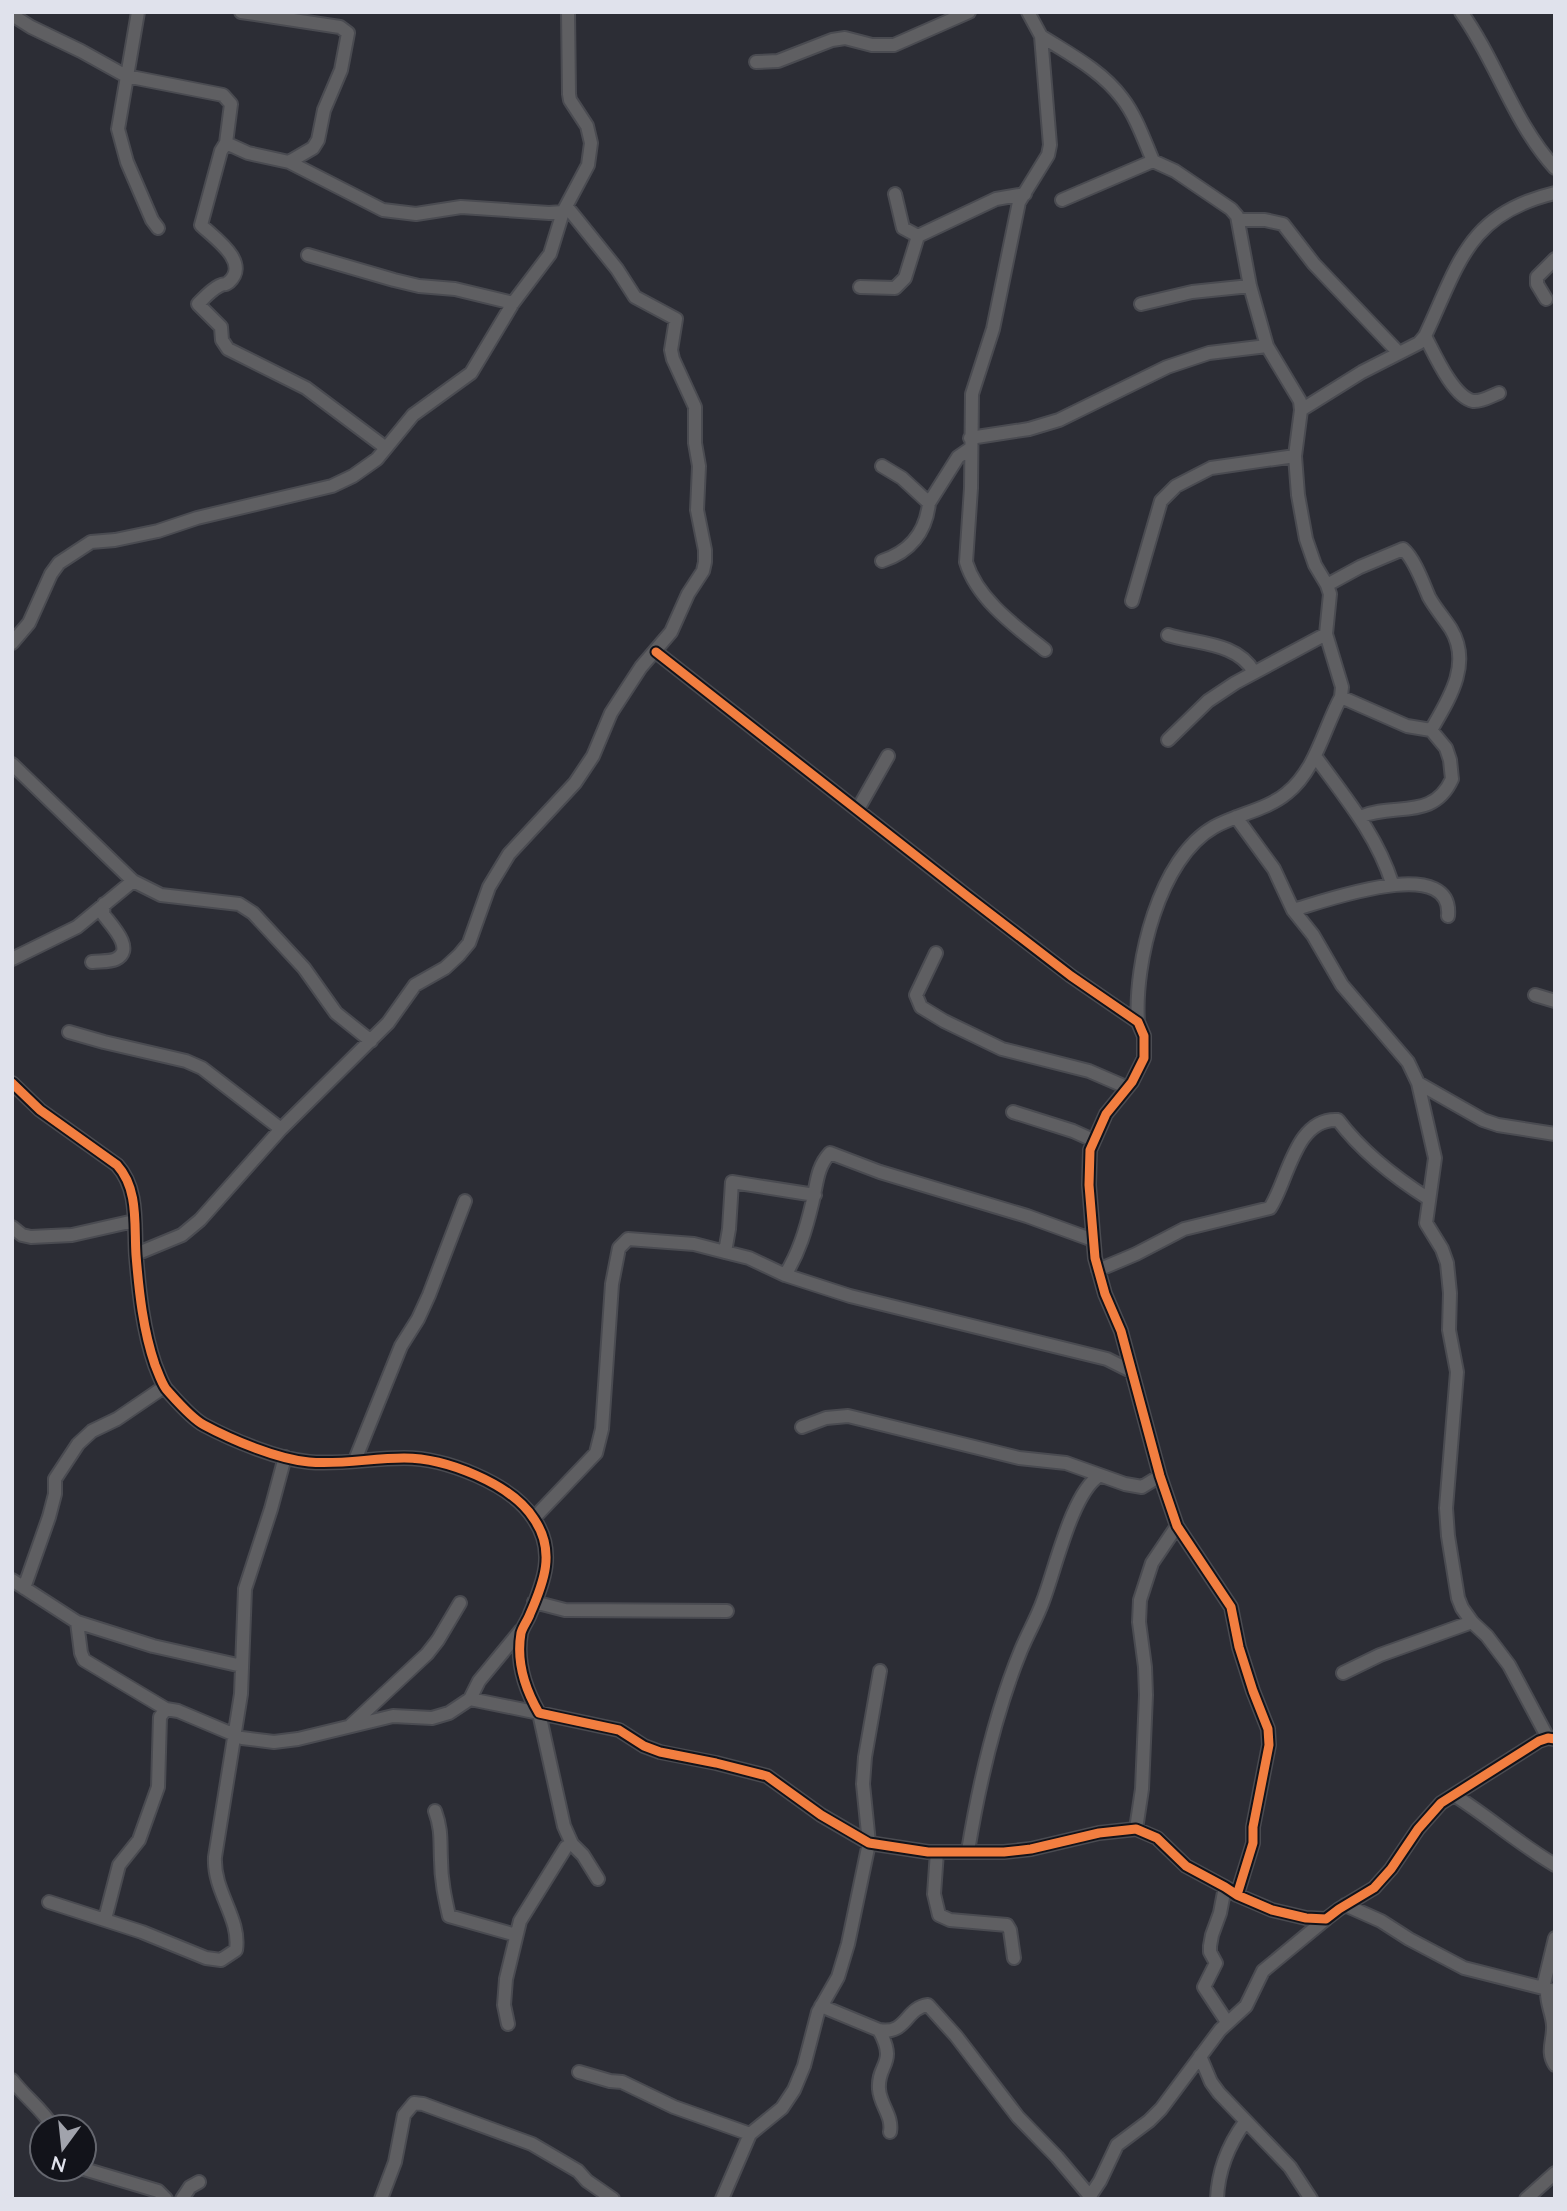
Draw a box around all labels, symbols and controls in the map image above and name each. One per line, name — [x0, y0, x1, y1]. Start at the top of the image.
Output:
north arrow — [28, 2113, 98, 2183]
text: N — [48, 2152, 69, 2178]

